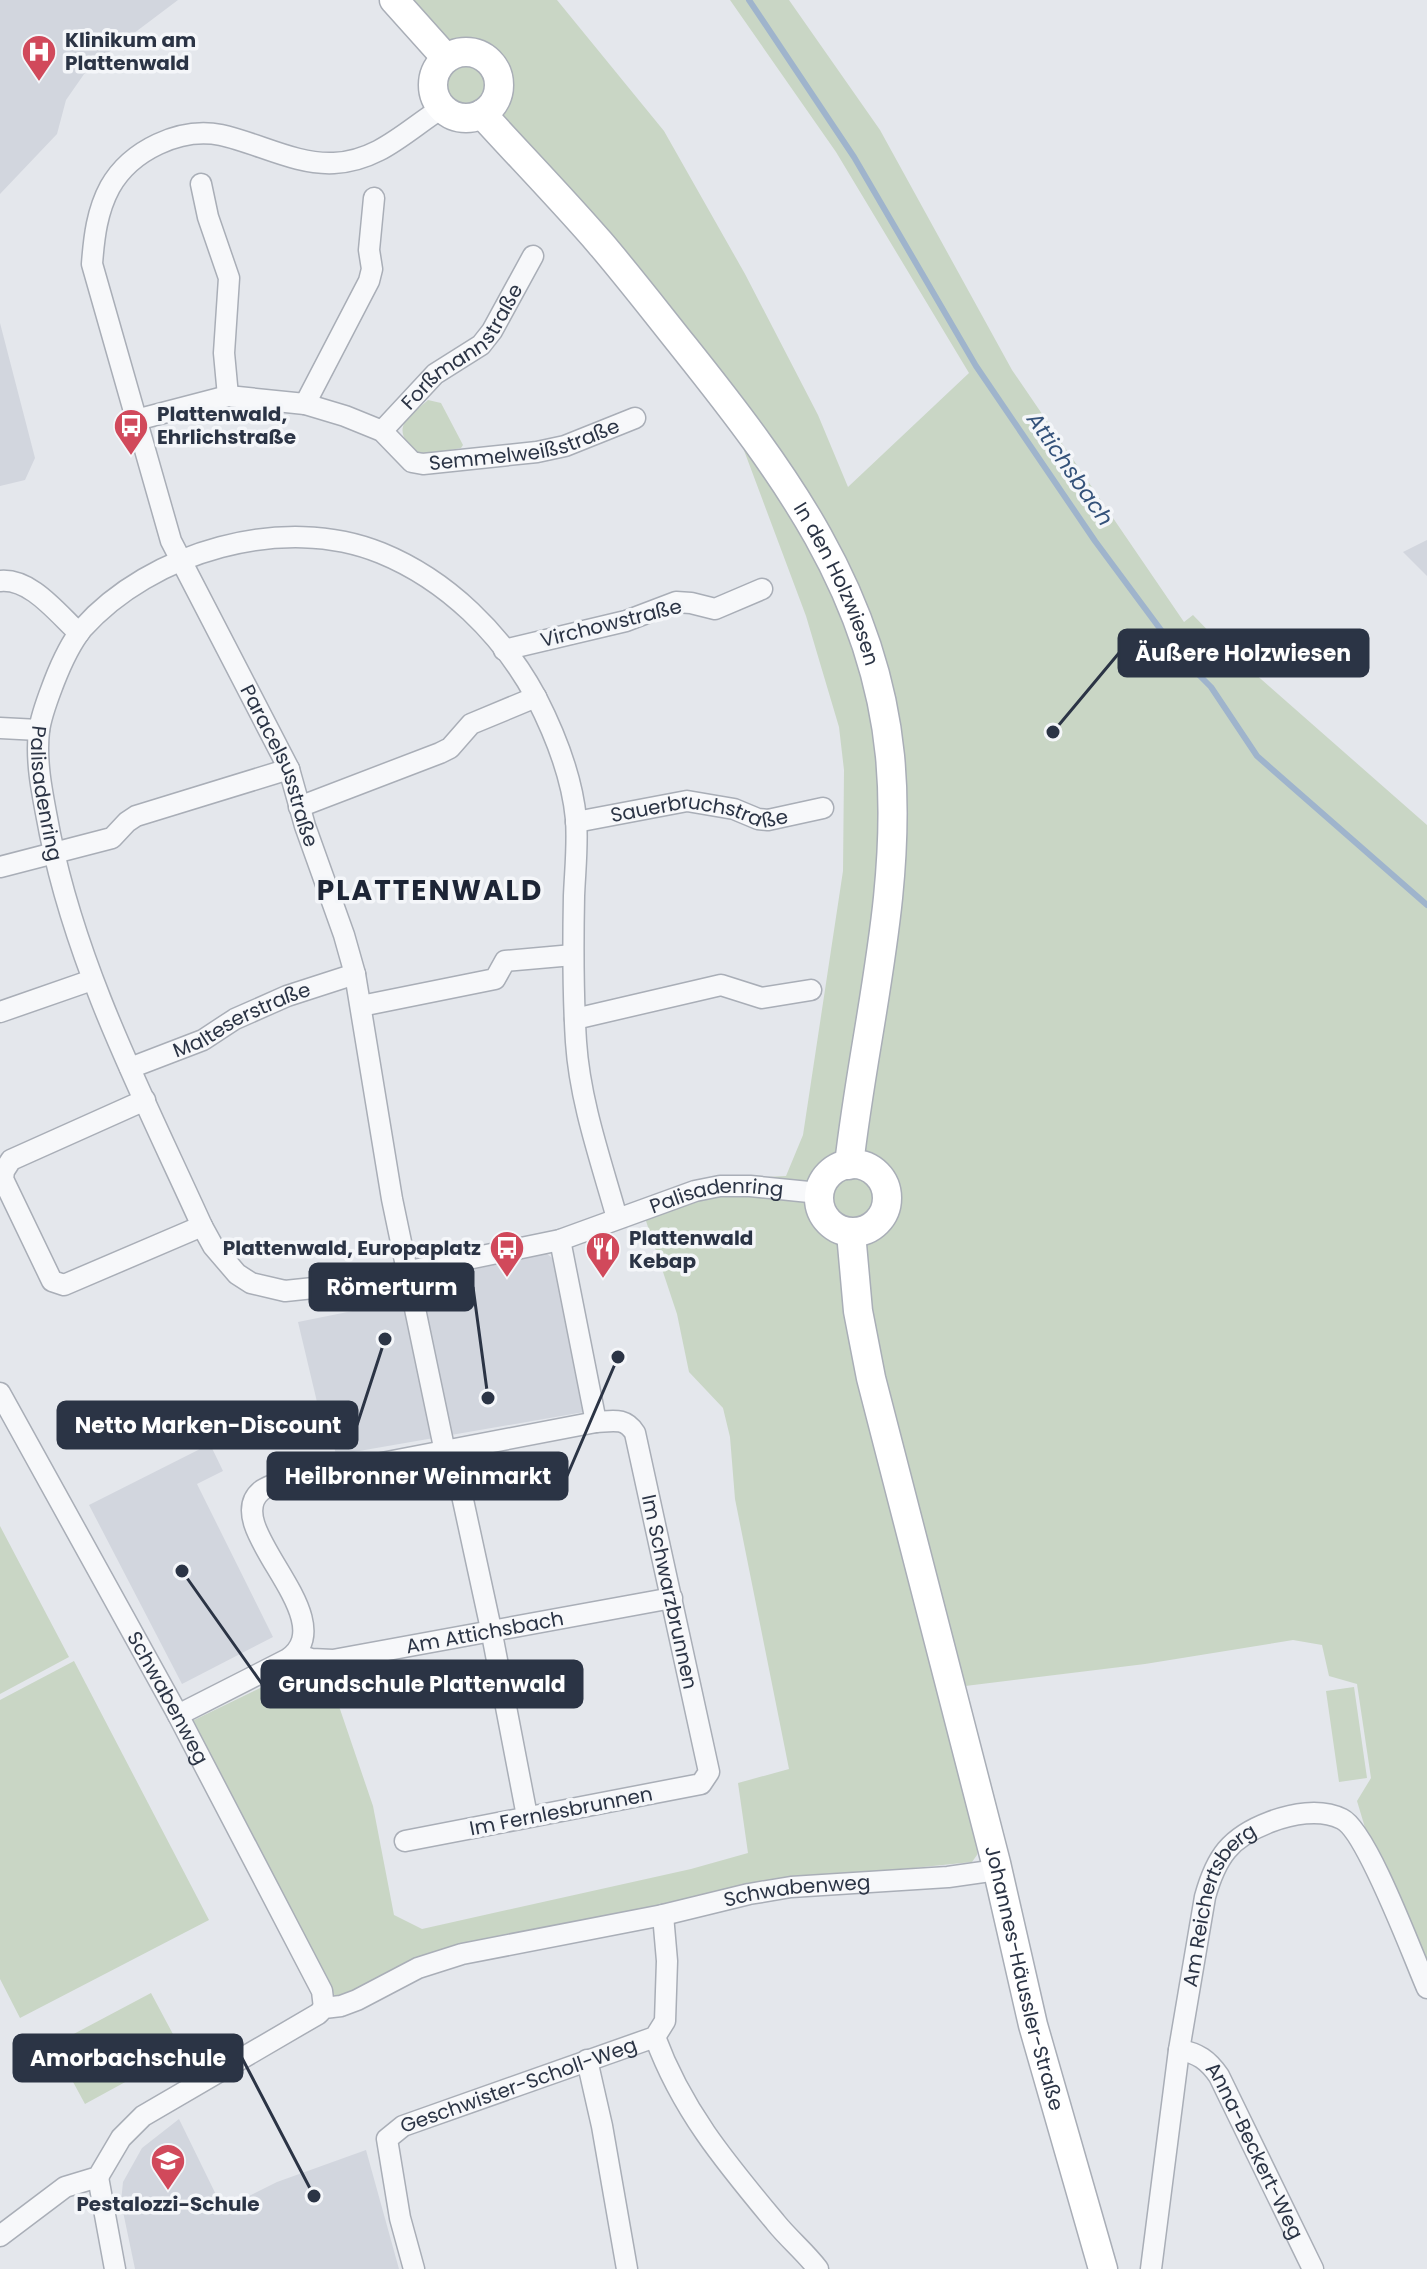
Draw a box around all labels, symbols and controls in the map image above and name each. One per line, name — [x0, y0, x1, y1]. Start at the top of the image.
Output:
place label: Klinikum am Plattenwald — [65, 26, 196, 77]
hospital icon: Klinikum am Plattenwald — [20, 33, 58, 83]
street label: Forßmannstraße — [395, 278, 529, 416]
place label: Plattenwald, Ehrlichstraße — [157, 400, 296, 451]
water label: Attichsbach — [1019, 405, 1121, 532]
bus stop icon: Plattenwald, Ehrlichstraße — [112, 407, 150, 457]
street label: Semmelweißstraße — [428, 412, 624, 477]
street label: In den Holzwiesen — [787, 497, 886, 669]
street label: Virchowstraße — [537, 592, 685, 654]
callout: Äußere Holzwiesen — [1119, 630, 1368, 676]
text: Äußere Holzwiesen — [1135, 638, 1351, 669]
street label: Paracelsusstraße — [234, 680, 325, 851]
street label: Palisadenring — [24, 724, 70, 864]
street label: Sauerbruchstraße — [608, 787, 791, 835]
district label: PLATTENWALD — [317, 871, 543, 910]
street label: Malteserstraße — [169, 975, 314, 1064]
street label: Palisadenring — [646, 1172, 785, 1220]
place label: Plattenwald Kebap — [629, 1224, 753, 1275]
bus stop icon: Plattenwald, Europaplatz — [488, 1229, 526, 1279]
restaurant icon: Plattenwald Kebap — [584, 1230, 622, 1280]
place label: Plattenwald, Europaplatz — [223, 1234, 481, 1262]
callout: Römerturm — [310, 1264, 473, 1310]
text: Römerturm — [326, 1272, 458, 1303]
callout: Netto Marken-Discount — [58, 1402, 357, 1448]
text: Netto Marken-Discount — [75, 1410, 341, 1441]
callout: Heilbronner Weinmarkt — [268, 1453, 567, 1499]
text: Heilbronner Weinmarkt — [285, 1461, 551, 1492]
street label: Im Schwarzbrunnen — [635, 1492, 705, 1692]
street label: Am Attichsbach — [404, 1604, 566, 1660]
street label: Schwabenweg — [120, 1626, 215, 1769]
callout: Grundschule Plattenwald — [262, 1661, 582, 1707]
text: Grundschule Plattenwald — [278, 1669, 566, 1700]
street label: Im Fernlesbrunnen — [467, 1780, 655, 1842]
street label: Am Reichertsberg — [1176, 1817, 1261, 1989]
street label: Johannes-Häussler-Straße — [978, 1843, 1071, 2114]
street label: Schwabenweg — [721, 1868, 871, 1914]
street label: Geschwister-Scholl-Weg — [396, 2031, 641, 2140]
callout: Amorbachschule — [14, 2035, 242, 2081]
text: Amorbachschule — [30, 2043, 226, 2074]
street label: Anna-Beckert-Weg — [1199, 2056, 1310, 2244]
school or university icon: Pestalozzi-Schule — [149, 2142, 187, 2192]
place label: Pestalozzi-Schule — [76, 2190, 260, 2218]

